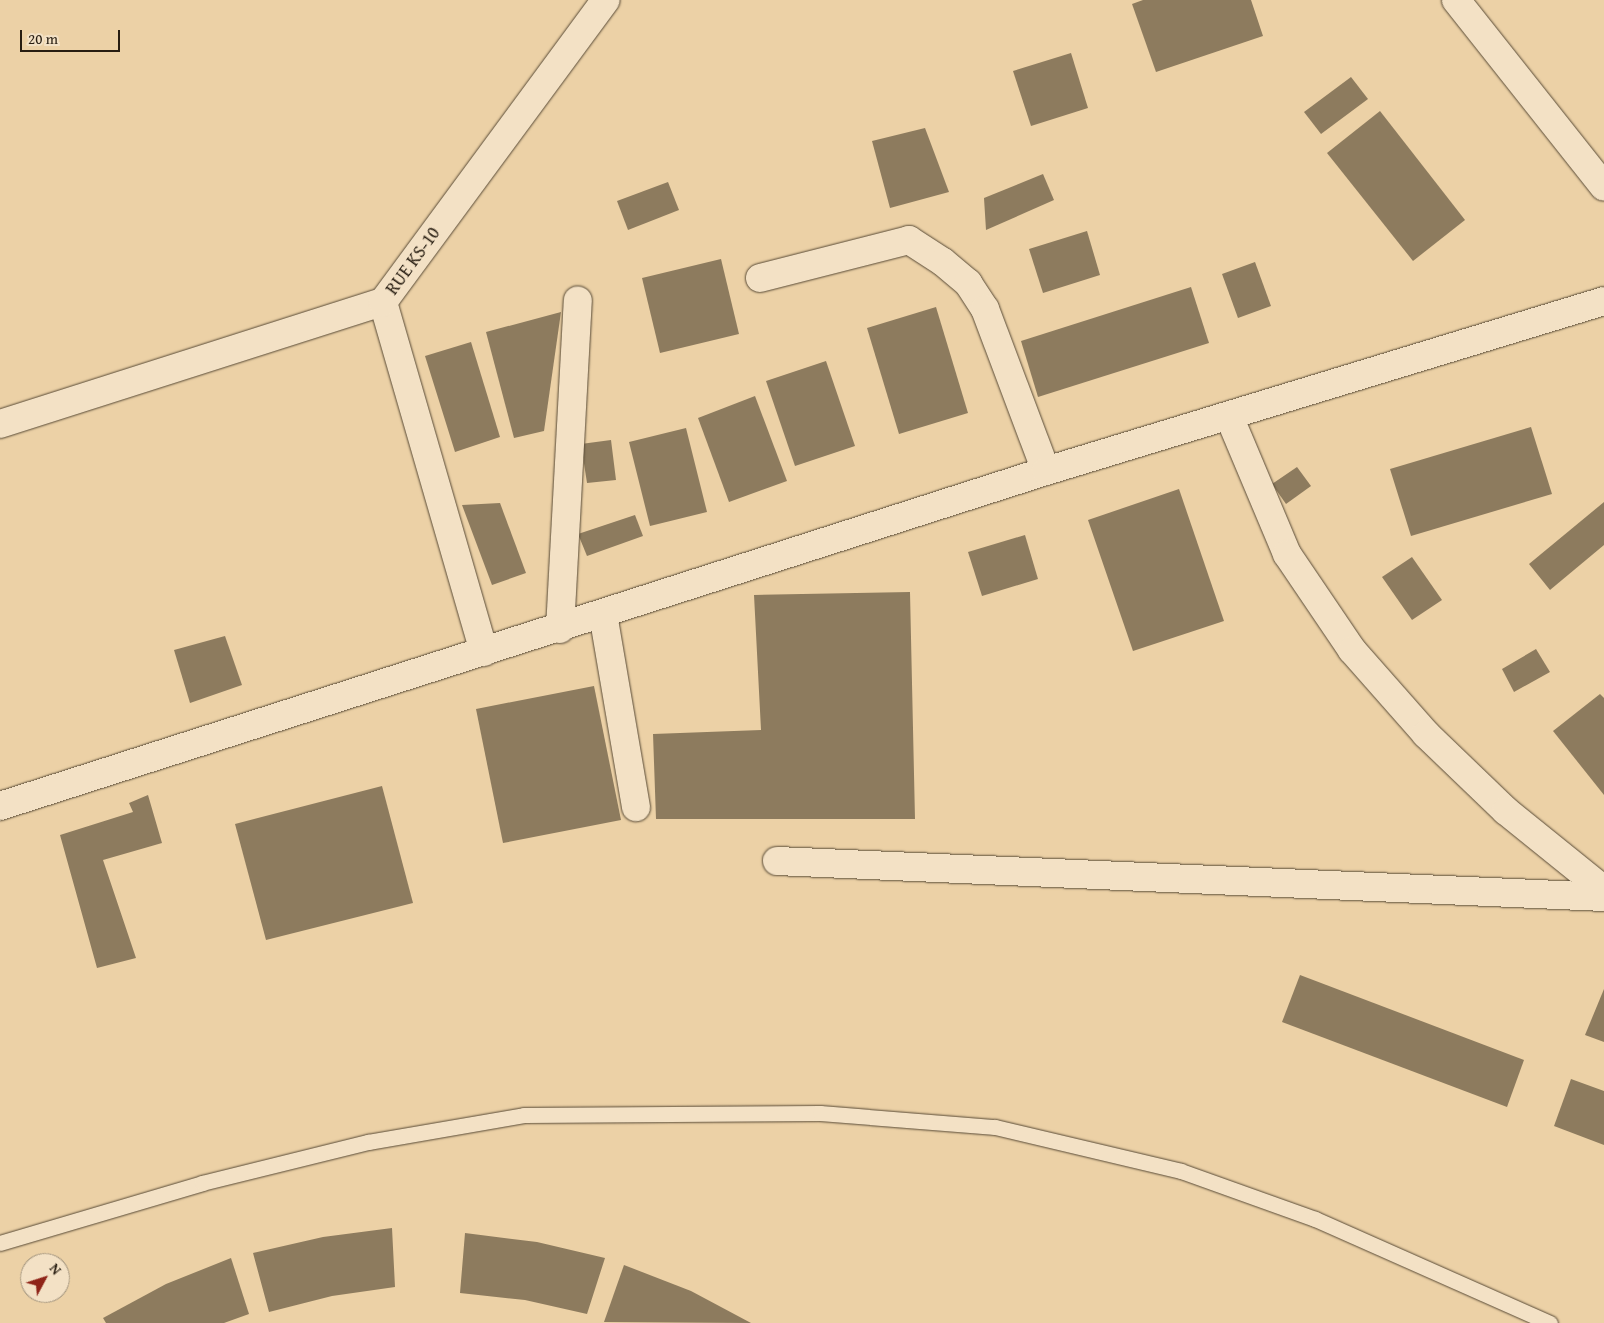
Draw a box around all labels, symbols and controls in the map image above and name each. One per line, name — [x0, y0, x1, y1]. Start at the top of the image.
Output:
scale bar — [22, 20, 122, 52]
text: 20 m — [28, 28, 58, 49]
street label: RUE KS-10 — [381, 223, 445, 299]
north arrow — [20, 1253, 70, 1303]
text: N — [45, 1259, 66, 1279]

